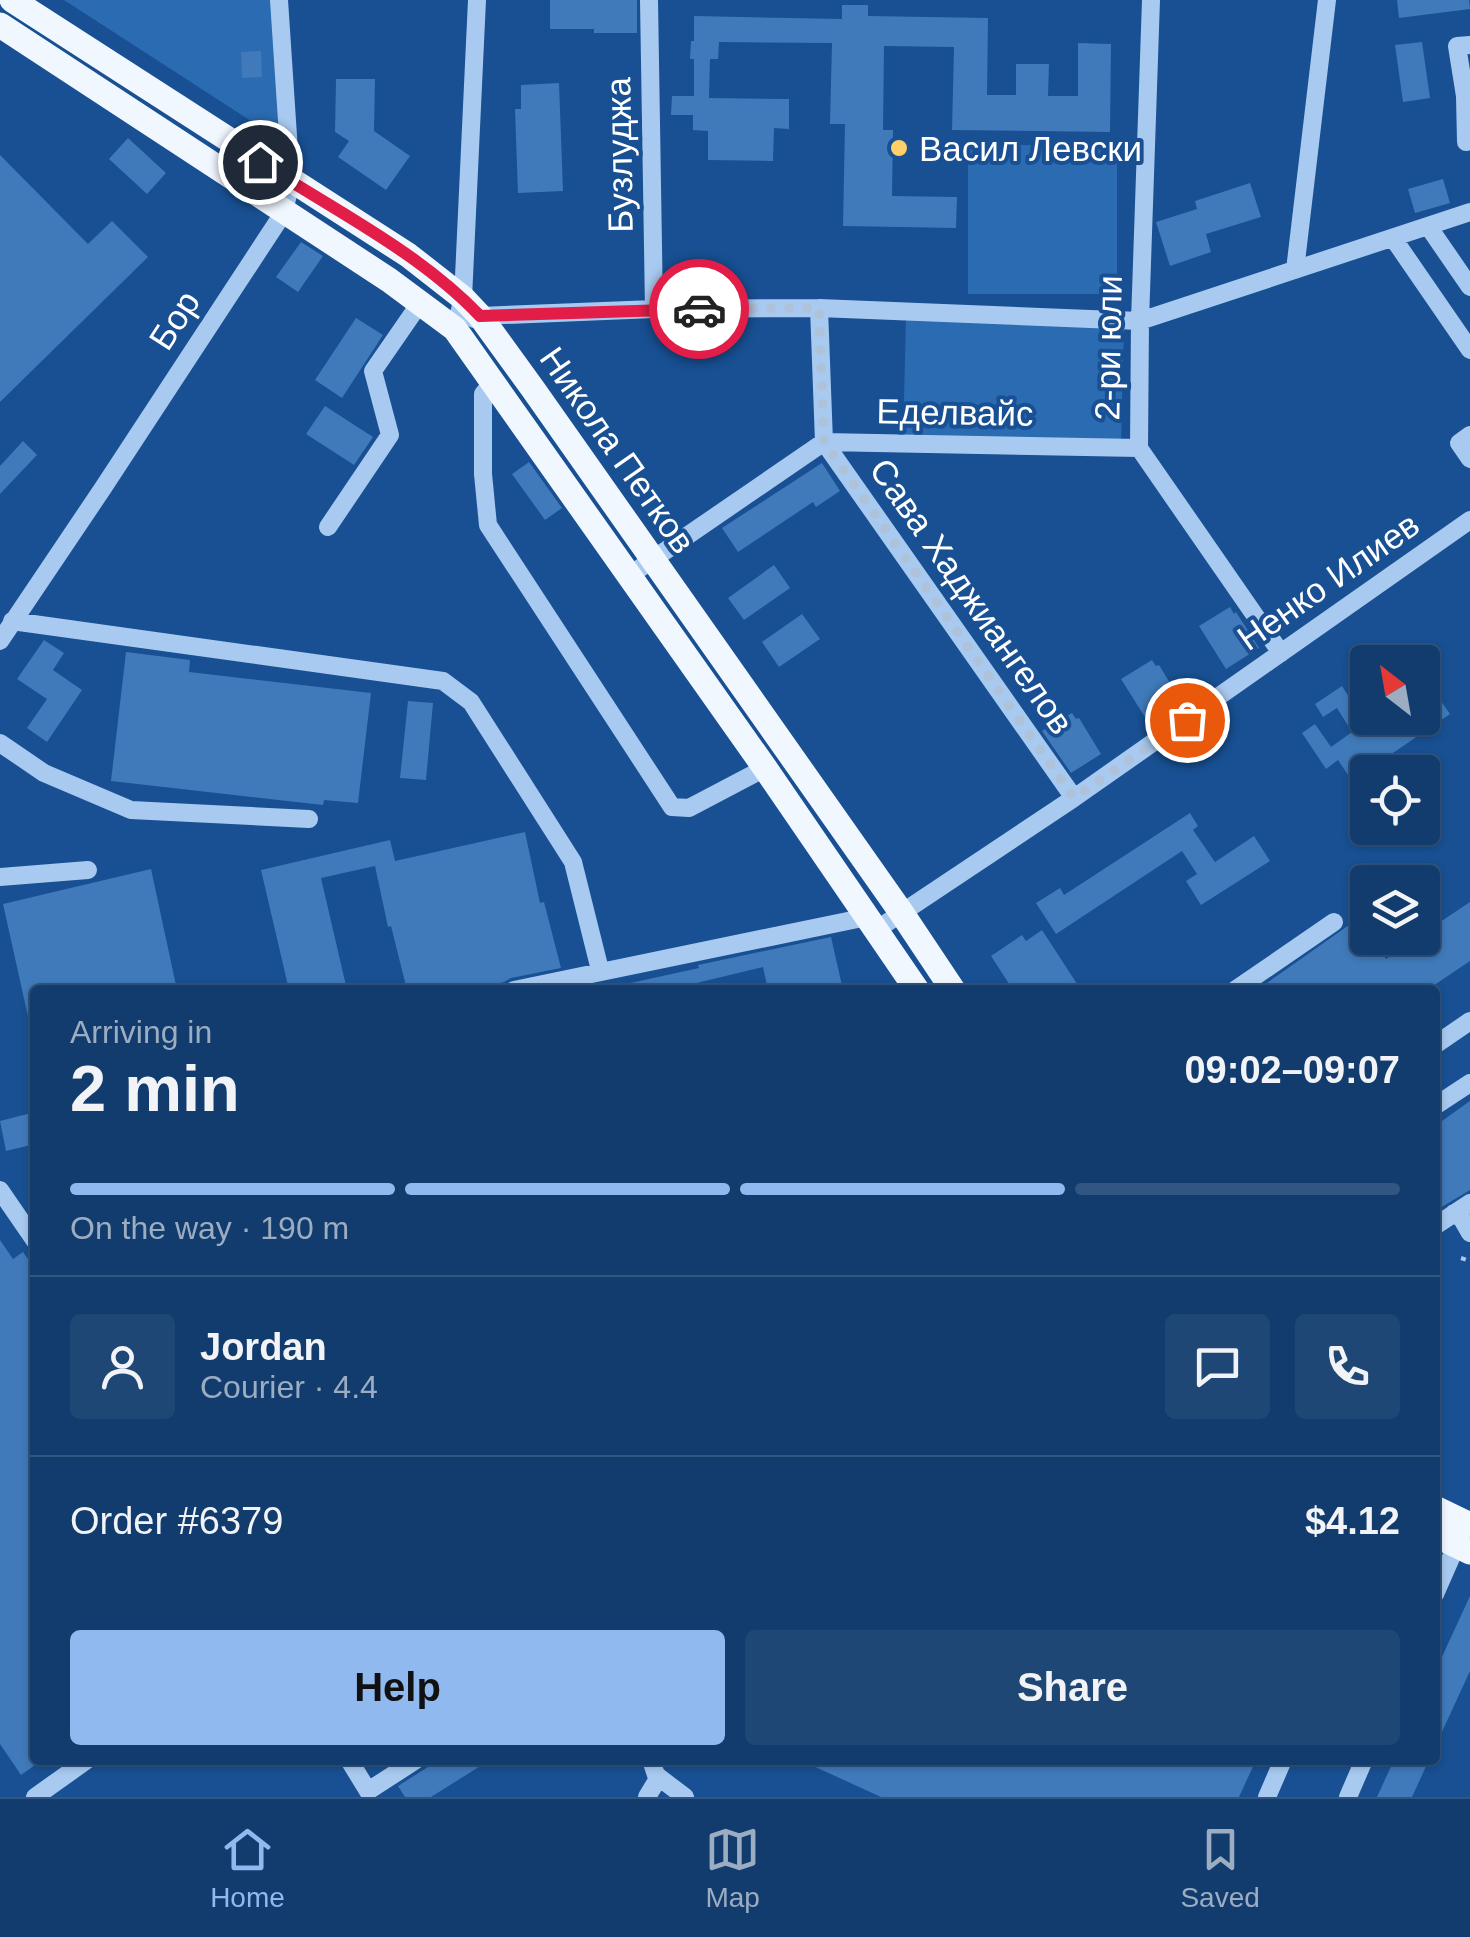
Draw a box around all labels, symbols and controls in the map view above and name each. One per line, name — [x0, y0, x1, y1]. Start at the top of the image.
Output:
street label: Бузлуджа — [598, 76, 640, 233]
pin — [218, 120, 303, 205]
place label: Васил Левски — [919, 129, 1142, 168]
icon: home — [233, 135, 288, 190]
marker: Васил Левски — [888, 137, 910, 159]
courier — [649, 259, 749, 359]
street label: 2-ри юли — [1087, 275, 1129, 421]
icon: car — [672, 282, 727, 337]
street label: Бор — [141, 283, 207, 357]
street label: Никола Петков — [533, 340, 703, 560]
street label: Еделвайс — [876, 391, 1034, 433]
street label: Сава Хаджиангелов — [862, 451, 1082, 741]
street label: Ненко Илиев — [1230, 504, 1426, 658]
north arrow — [1350, 645, 1440, 735]
map controls — [1350, 645, 1440, 955]
pin — [1145, 678, 1230, 763]
icon: bag — [1160, 693, 1215, 748]
button: locate — [1350, 755, 1440, 845]
button: layers — [1350, 865, 1440, 955]
text: Arriving in — [70, 1014, 212, 1050]
text: 09:02–09:07 — [1184, 1049, 1400, 1091]
text: 2 min — [70, 1052, 240, 1125]
text: On the way · 190 m — [70, 1210, 349, 1246]
button: person — [70, 1314, 175, 1419]
button: chat — [1165, 1314, 1270, 1419]
button: phone — [1295, 1314, 1400, 1419]
text: Jordan — [200, 1326, 327, 1368]
text: Courier · 4.4 — [200, 1369, 378, 1405]
text: Order #6379 — [70, 1500, 283, 1542]
text: $4.12 — [1305, 1500, 1400, 1542]
button: Help — [70, 1630, 725, 1745]
button: Share — [745, 1630, 1400, 1745]
tab: Home — [210, 1822, 285, 1914]
tab: Map — [705, 1822, 760, 1914]
tab: Saved — [1180, 1822, 1260, 1914]

